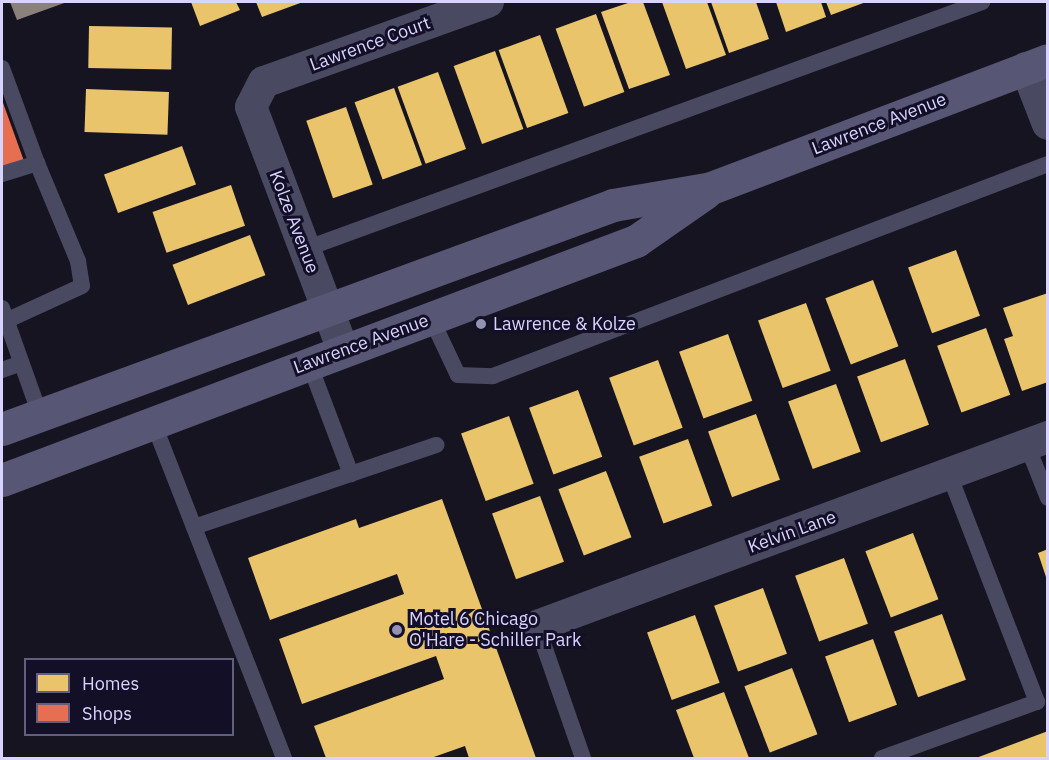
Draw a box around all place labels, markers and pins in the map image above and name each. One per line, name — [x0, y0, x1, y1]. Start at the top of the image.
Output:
place label: Lawrence & Kolze — [493, 313, 636, 335]
marker: Lawrence & Kolze — [474, 317, 488, 331]
place label: Motel 6 Chicago O'Hare - Schiller Park — [409, 609, 581, 652]
marker: Motel 6 Chicago O'Hare - Schiller Park — [390, 623, 404, 637]

